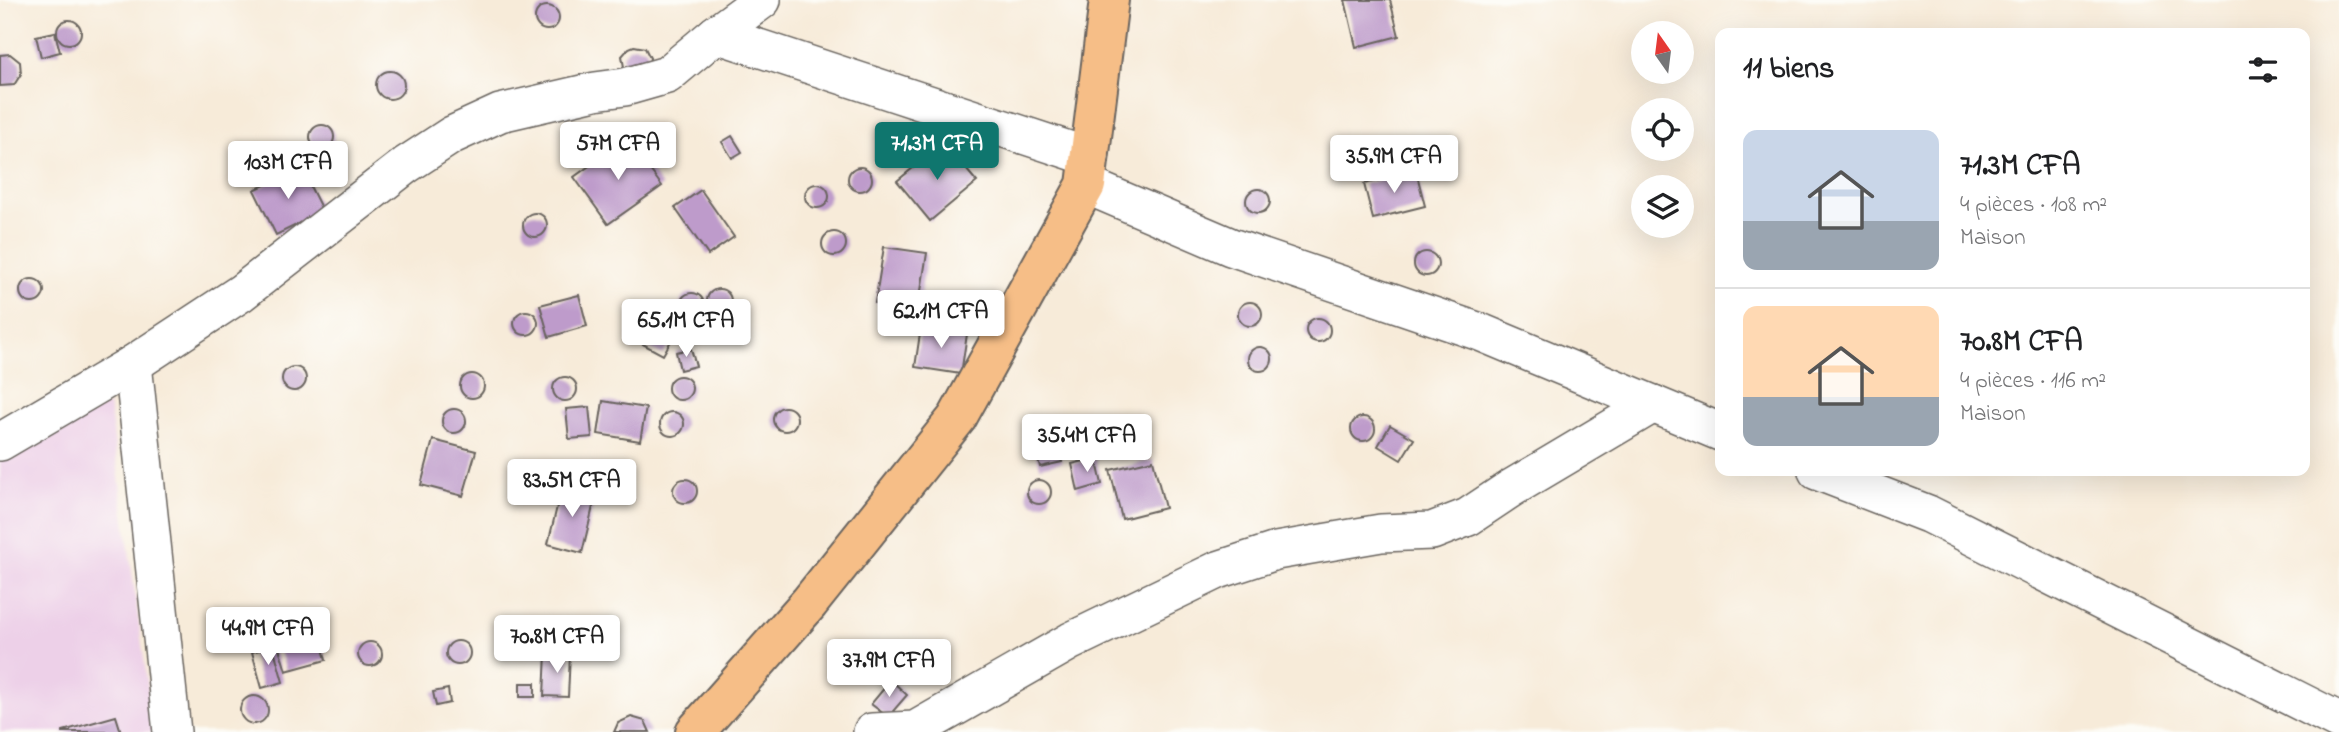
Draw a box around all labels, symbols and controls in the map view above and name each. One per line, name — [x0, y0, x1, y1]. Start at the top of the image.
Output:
north arrow — [1631, 21, 1694, 84]
map controls — [1631, 21, 1694, 238]
text: 11 biens — [1743, 48, 1834, 92]
icon: filters — [2244, 51, 2282, 89]
button: locate — [1631, 98, 1694, 161]
pin: 57M CFA — [553, 122, 683, 182]
pin: 71.3M CFA — [857, 122, 1017, 182]
text: 57M CFA — [576, 128, 660, 161]
text: 71.3M CFA — [891, 128, 983, 161]
pin: 35.9M CFA — [1314, 136, 1474, 195]
text: 35.9M CFA — [1346, 141, 1442, 174]
pin: 103M CFA — [216, 142, 360, 201]
text: 71.3M CFA — [1960, 145, 2081, 189]
text: 103M CFA — [244, 147, 332, 180]
icon: home — [1799, 158, 1883, 242]
button: layers — [1631, 175, 1694, 238]
text: 4 pièces · 108 m² — [1960, 189, 2107, 222]
text: Maison — [1960, 222, 2026, 255]
pin: 62.1M CFA — [861, 290, 1021, 350]
text: 62.1M CFA — [894, 296, 988, 329]
pin: 65.1M CFA — [606, 300, 766, 359]
text: 65.1M CFA — [638, 305, 734, 338]
text: 70.8M CFA — [1960, 321, 2083, 365]
icon: home — [1799, 334, 1883, 418]
text: 4 pièces · 116 m² — [1960, 365, 2106, 398]
text: Maison — [1960, 398, 2026, 431]
pin: 35.4M CFA — [1007, 414, 1167, 474]
text: 35.4M CFA — [1038, 420, 1136, 453]
pin: 83.5M CFA — [492, 460, 652, 519]
text: 83.5M CFA — [523, 465, 621, 498]
pin: 44.9M CFA — [188, 608, 348, 667]
text: 44.9M CFA — [222, 613, 314, 646]
pin: 70.8M CFA — [477, 616, 637, 675]
text: 70.8M CFA — [510, 621, 604, 654]
pin: 37.9M CFA — [809, 640, 969, 699]
text: 37.9M CFA — [843, 645, 935, 678]

